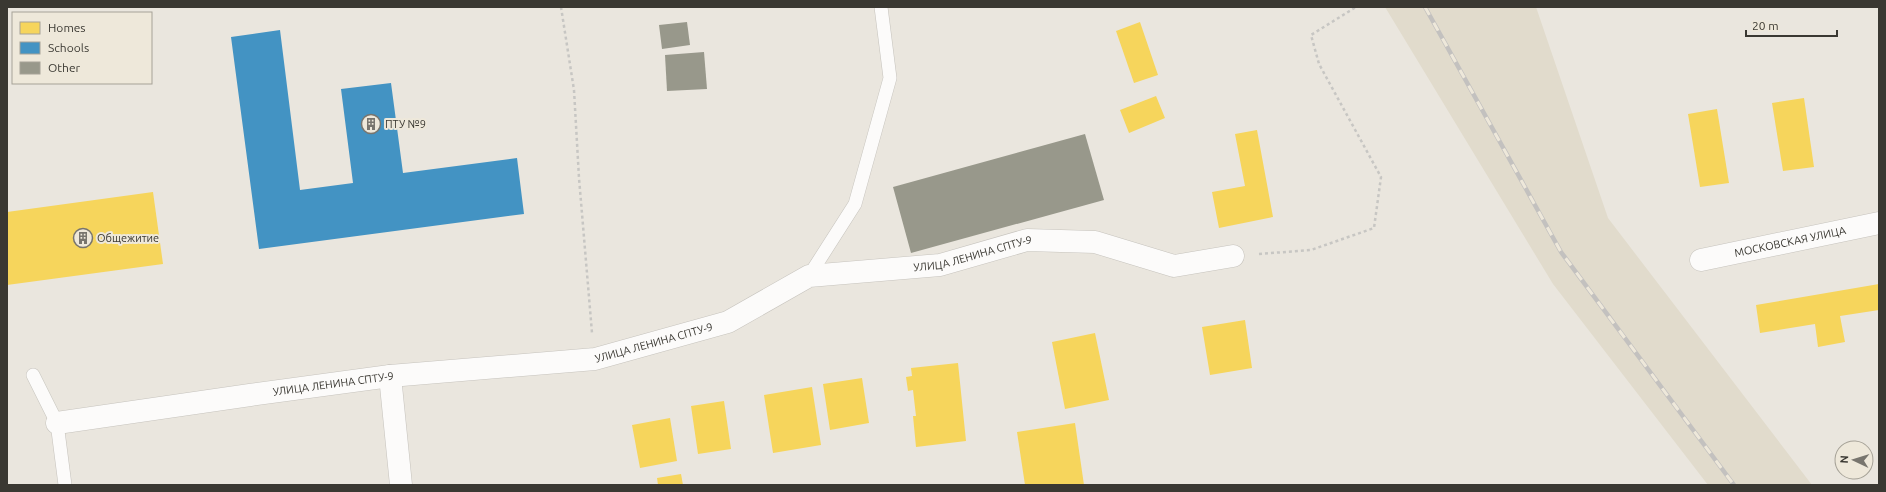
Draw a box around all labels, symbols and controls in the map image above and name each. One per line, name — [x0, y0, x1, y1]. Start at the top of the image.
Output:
legend — [12, 12, 152, 84]
scale bar — [1746, 12, 1837, 38]
text: 20 m — [1752, 19, 1779, 32]
text: Homes — [48, 21, 86, 34]
text: Schools — [48, 41, 89, 54]
text: Other — [48, 61, 81, 74]
building icon: ПТУ №9 — [360, 113, 382, 135]
place label: ПТУ №9 — [385, 118, 426, 130]
street label: МОСКОВСКАЯ УЛИЦА — [1733, 224, 1848, 259]
building icon: Общежитие — [72, 227, 94, 249]
place label: Общежитие — [97, 232, 159, 244]
street label: УЛИЦА ЛЕНИНА СПТУ-9 — [913, 234, 1032, 273]
street label: УЛИЦА ЛЕНИНА СПТУ-9 — [593, 321, 714, 365]
street label: УЛИЦА ЛЕНИНА СПТУ-9 — [272, 370, 394, 398]
north arrow — [1834, 440, 1874, 480]
text: N — [1838, 455, 1850, 464]

